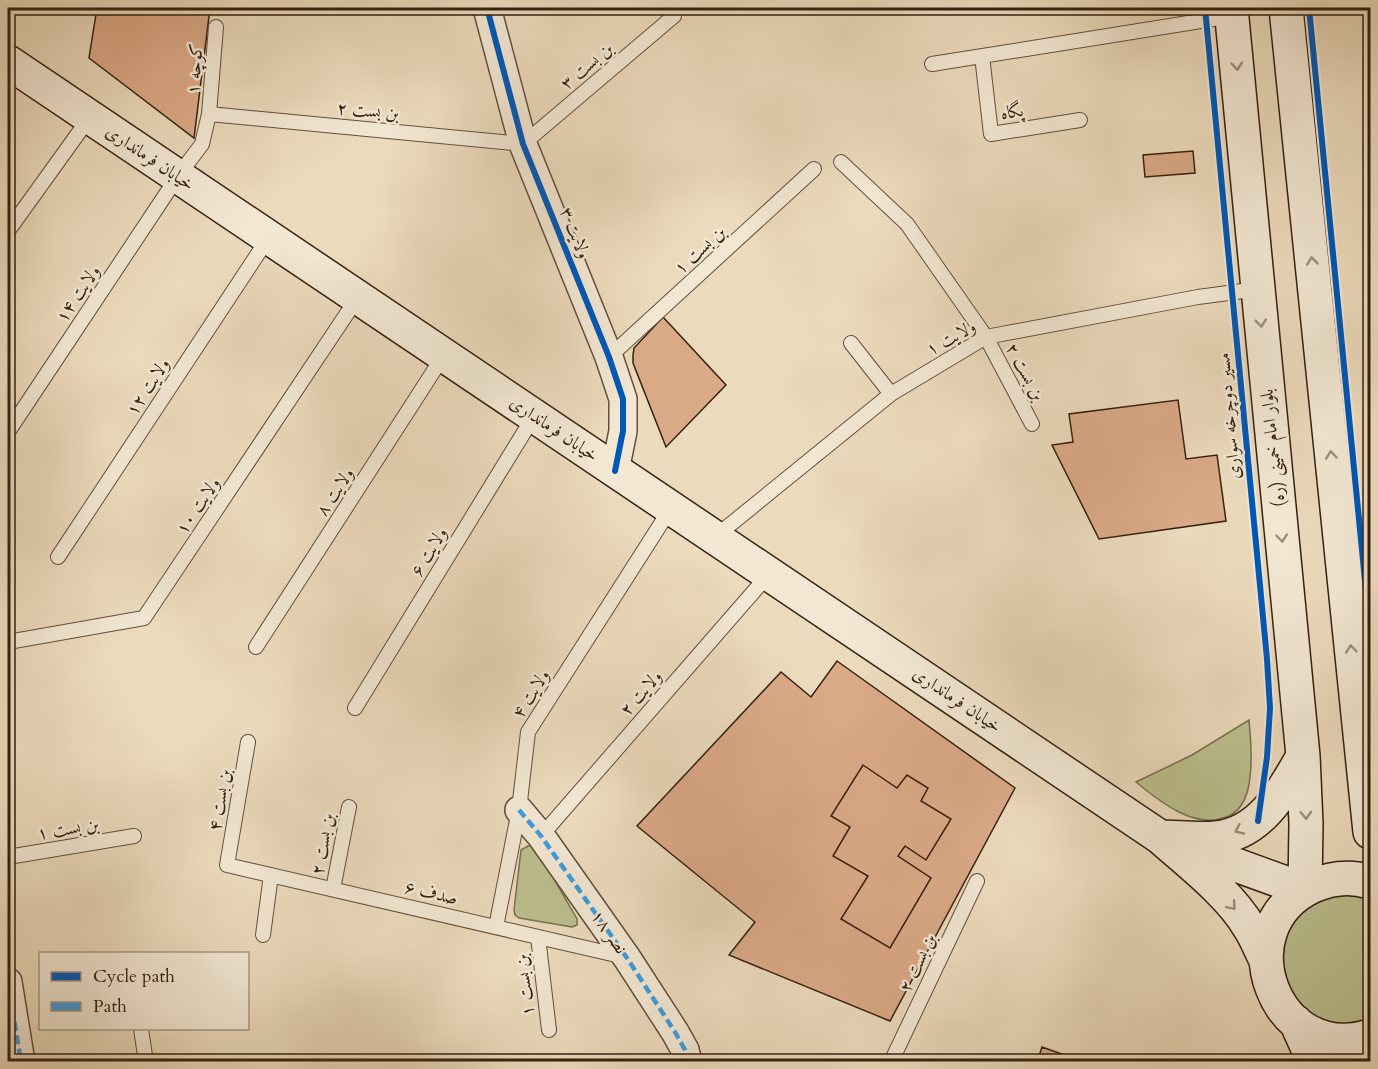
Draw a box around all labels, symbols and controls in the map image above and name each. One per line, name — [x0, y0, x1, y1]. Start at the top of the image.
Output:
street label: بن بست ۳ — [555, 36, 619, 96]
street label: کوچه ۱ — [181, 43, 209, 95]
one-way arrow — [1230, 61, 1243, 70]
street label: بن بست ۲ — [336, 96, 401, 126]
street label: پگاه — [999, 98, 1027, 126]
street label: خیابان فرمانداری — [101, 119, 199, 197]
street label: ولایت ۳ — [553, 204, 597, 262]
street label: بن بست ۱ — [668, 219, 732, 280]
one-way arrow — [1306, 256, 1319, 266]
street label: ولایت ۱۴ — [50, 261, 106, 327]
street label: ولایت ۱ — [922, 314, 980, 362]
one-way arrow — [1254, 318, 1267, 327]
street label: بن بست ۲ — [999, 339, 1051, 406]
street label: مسیر دوچرخه سواری — [1211, 352, 1247, 480]
street label: ولایت ۱۲ — [120, 353, 176, 421]
street label: بلوار امام خمینی (ره) — [1254, 388, 1295, 508]
street label: خیابان فرمانداری — [505, 390, 603, 468]
one-way arrow — [1325, 450, 1338, 460]
street label: ولایت ۸ — [310, 463, 360, 521]
street label: ولایت ۱۰ — [170, 473, 226, 539]
street label: ولایت ۶ — [405, 523, 453, 581]
one-way arrow — [1275, 533, 1288, 542]
one-way arrow — [1345, 644, 1358, 654]
street label: خیابان فرمانداری — [908, 661, 1006, 739]
street label: ولایت ۴ — [506, 665, 556, 723]
street label: ولایت ۲ — [614, 665, 668, 721]
street label: بن بست ۴ — [202, 766, 238, 833]
street label: بن بست ۲ — [305, 810, 341, 877]
one-way arrow — [1299, 811, 1312, 820]
street label: بن بست ۱ — [35, 812, 101, 846]
one-way arrow — [1235, 823, 1246, 835]
street label: صدف ۶ — [402, 875, 460, 911]
one-way arrow — [1225, 899, 1236, 910]
street label: نصر ۱۸ — [585, 905, 633, 959]
street label: بن بست ۲ — [893, 929, 943, 996]
legend — [39, 952, 249, 1030]
street label: بن بست ۱ — [509, 952, 541, 1017]
text: Cycle path — [93, 964, 175, 989]
text: Path — [93, 994, 127, 1019]

